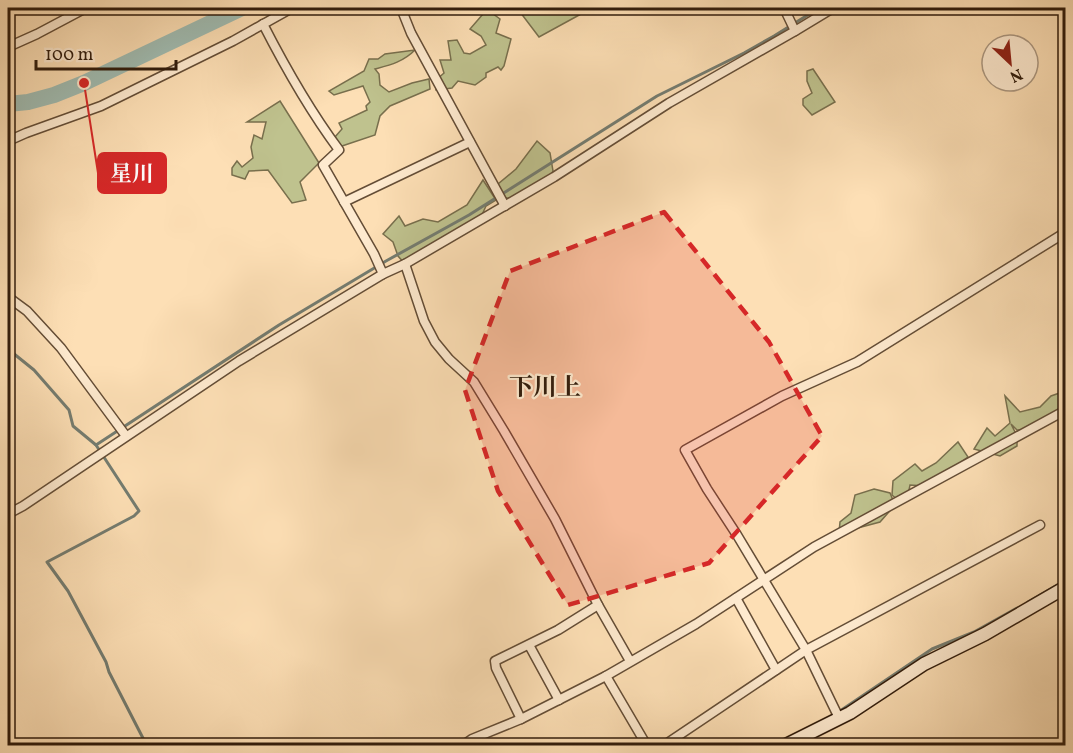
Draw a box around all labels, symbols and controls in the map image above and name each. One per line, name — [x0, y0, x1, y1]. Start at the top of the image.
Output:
scale bar — [36, 33, 176, 71]
north arrow — [980, 33, 1040, 93]
text: 100 m — [45, 43, 94, 68]
text: N — [1005, 62, 1026, 87]
callout: 星川 — [98, 153, 166, 193]
text: 星川 — [110, 160, 154, 191]
district label: 下川上 — [509, 372, 581, 406]

